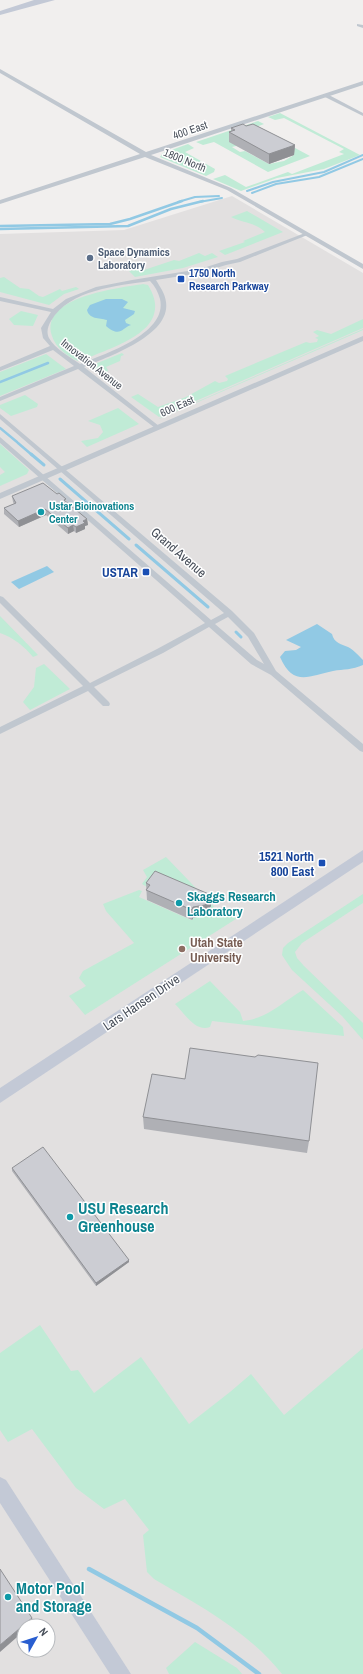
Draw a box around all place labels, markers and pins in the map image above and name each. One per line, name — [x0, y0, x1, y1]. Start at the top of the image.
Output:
place label: Space Dynamics Laboratory — [98, 245, 170, 272]
marker: Space Dynamics Laboratory — [85, 253, 95, 263]
place label: 1750 North Research Parkway — [189, 266, 269, 293]
marker: 1750 North Research Parkway — [176, 274, 186, 284]
place label: Ustar Bioinovations Center — [49, 499, 134, 526]
marker: Ustar Bioinovations Center — [36, 507, 46, 517]
place label: USTAR — [102, 564, 138, 581]
marker: USTAR — [141, 567, 151, 577]
place label: 1521 North 800 East — [259, 848, 314, 880]
marker: 1521 North 800 East — [317, 858, 327, 868]
place label: Skaggs Research Laboratory — [187, 888, 276, 920]
marker: Skaggs Research Laboratory — [174, 898, 184, 908]
place label: Utah State University — [190, 934, 243, 966]
marker: Utah State University — [177, 944, 187, 954]
place label: USU Research Greenhouse — [78, 1197, 168, 1237]
marker: USU Research Greenhouse — [65, 1212, 75, 1222]
place label: Motor Pool and Storage — [16, 1577, 92, 1617]
marker: Motor Pool and Storage — [3, 1592, 13, 1602]

